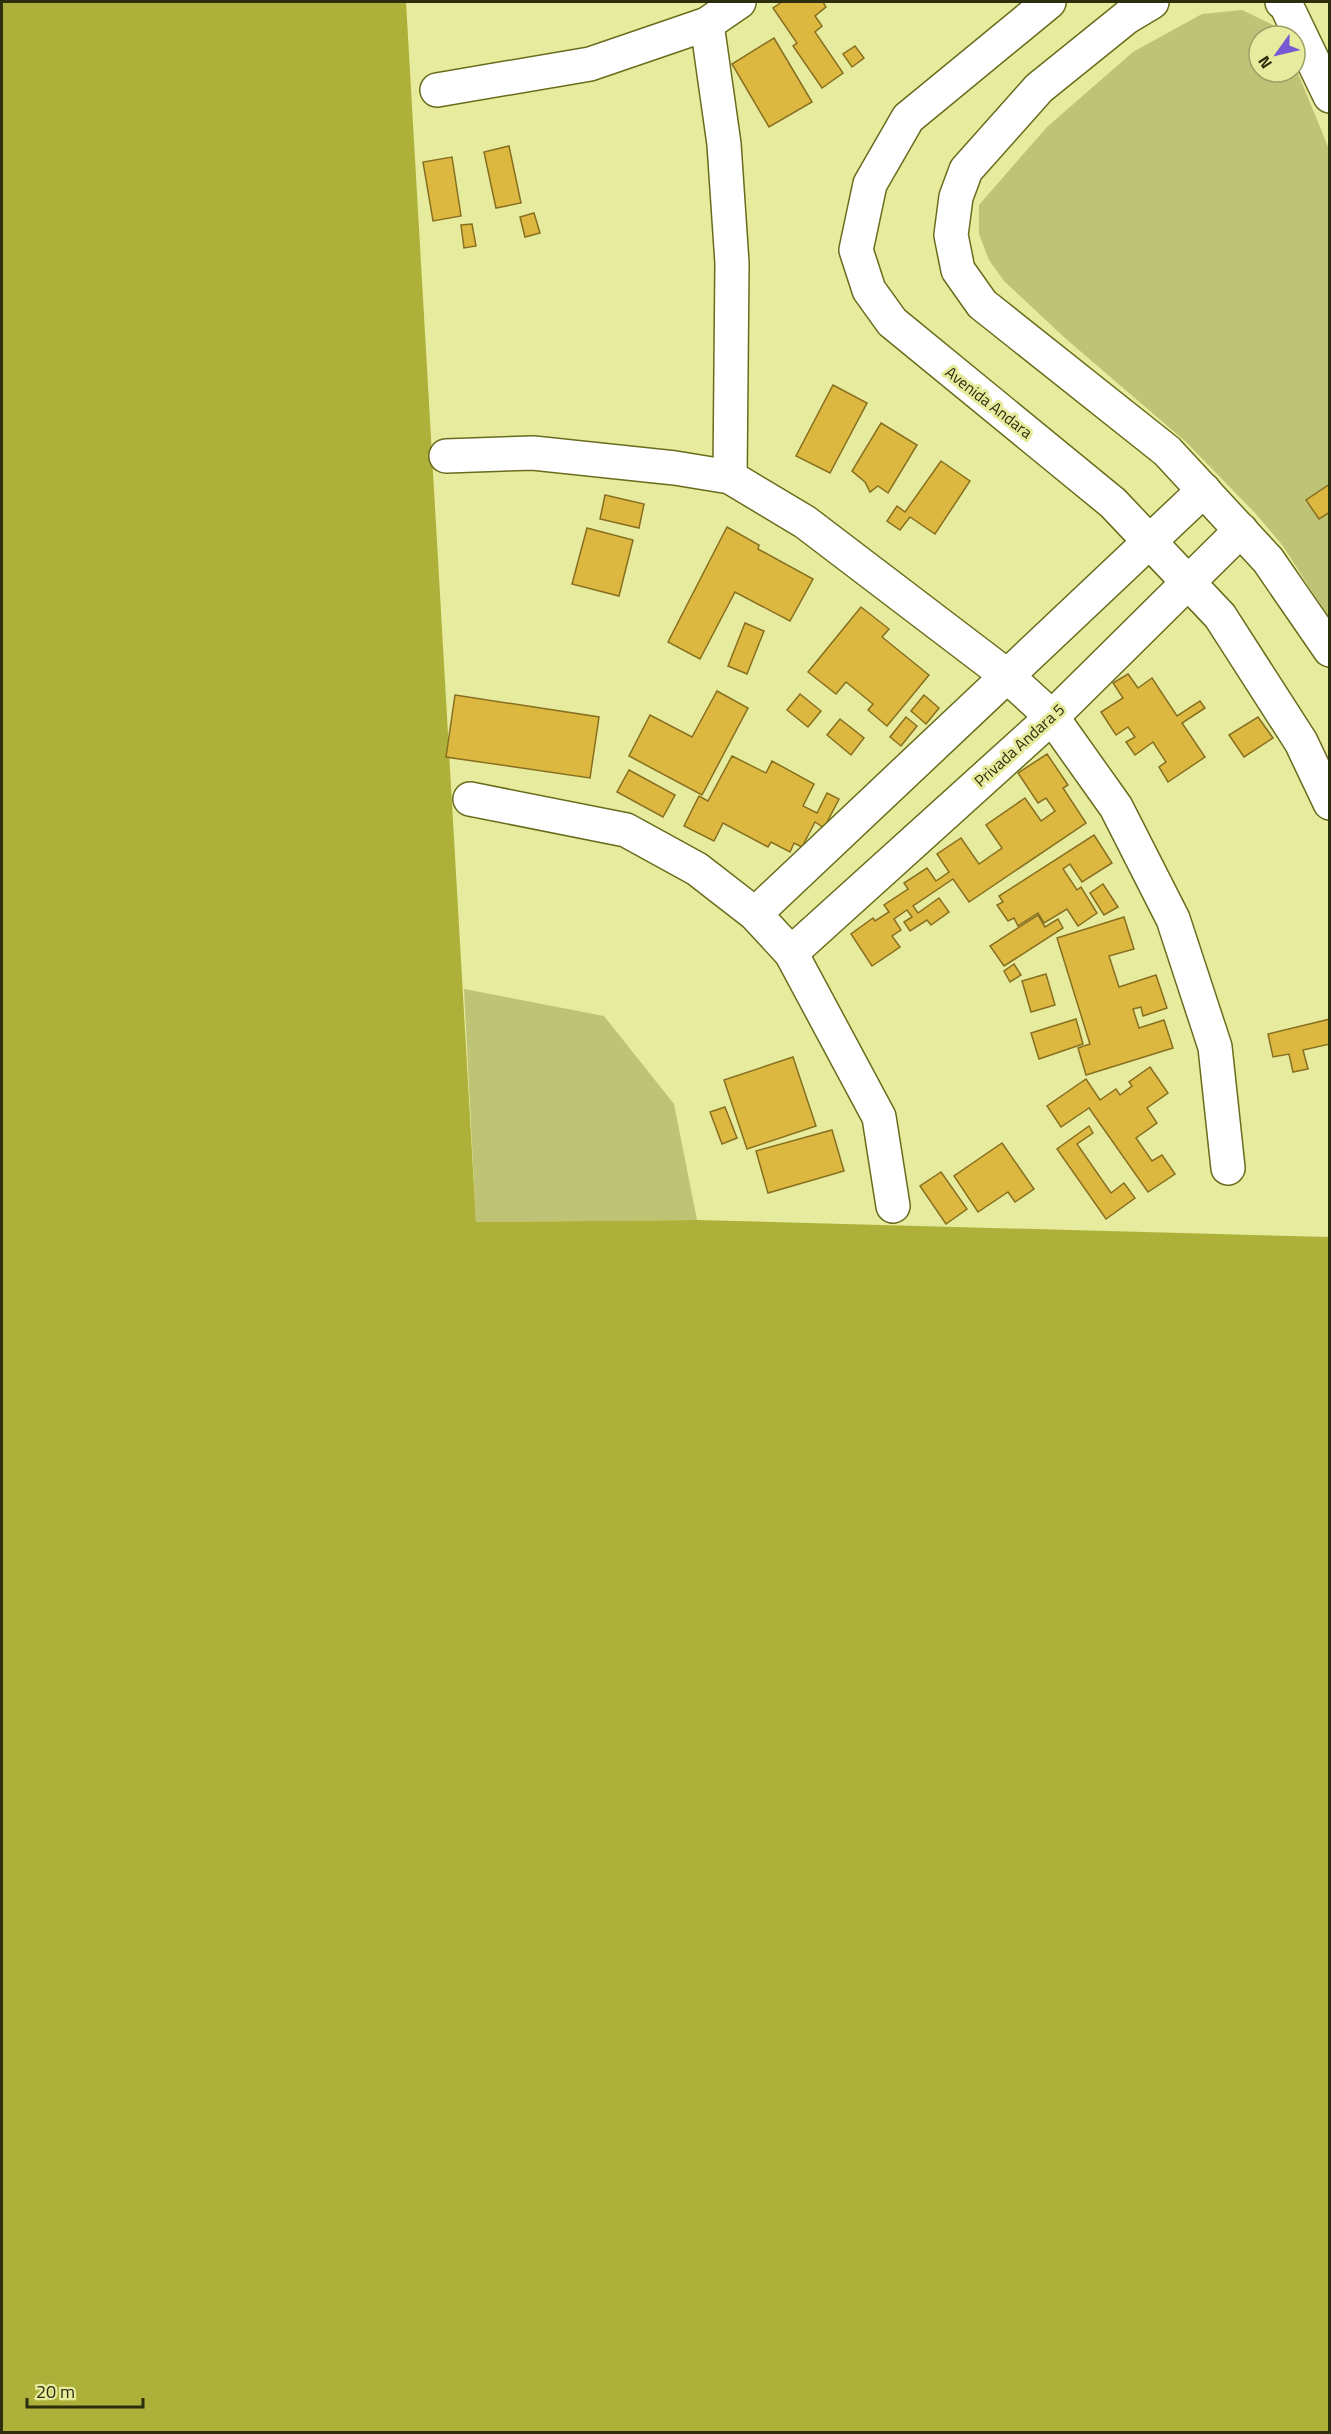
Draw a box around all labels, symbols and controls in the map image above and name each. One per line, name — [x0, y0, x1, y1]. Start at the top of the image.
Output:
north arrow — [1247, 24, 1307, 84]
text: N — [1252, 51, 1278, 74]
street label: Avenida Andara — [940, 360, 1038, 444]
street label: Privada Andara 5 — [968, 698, 1070, 792]
scale bar — [27, 2371, 142, 2409]
text: 20 m — [36, 2378, 75, 2405]

